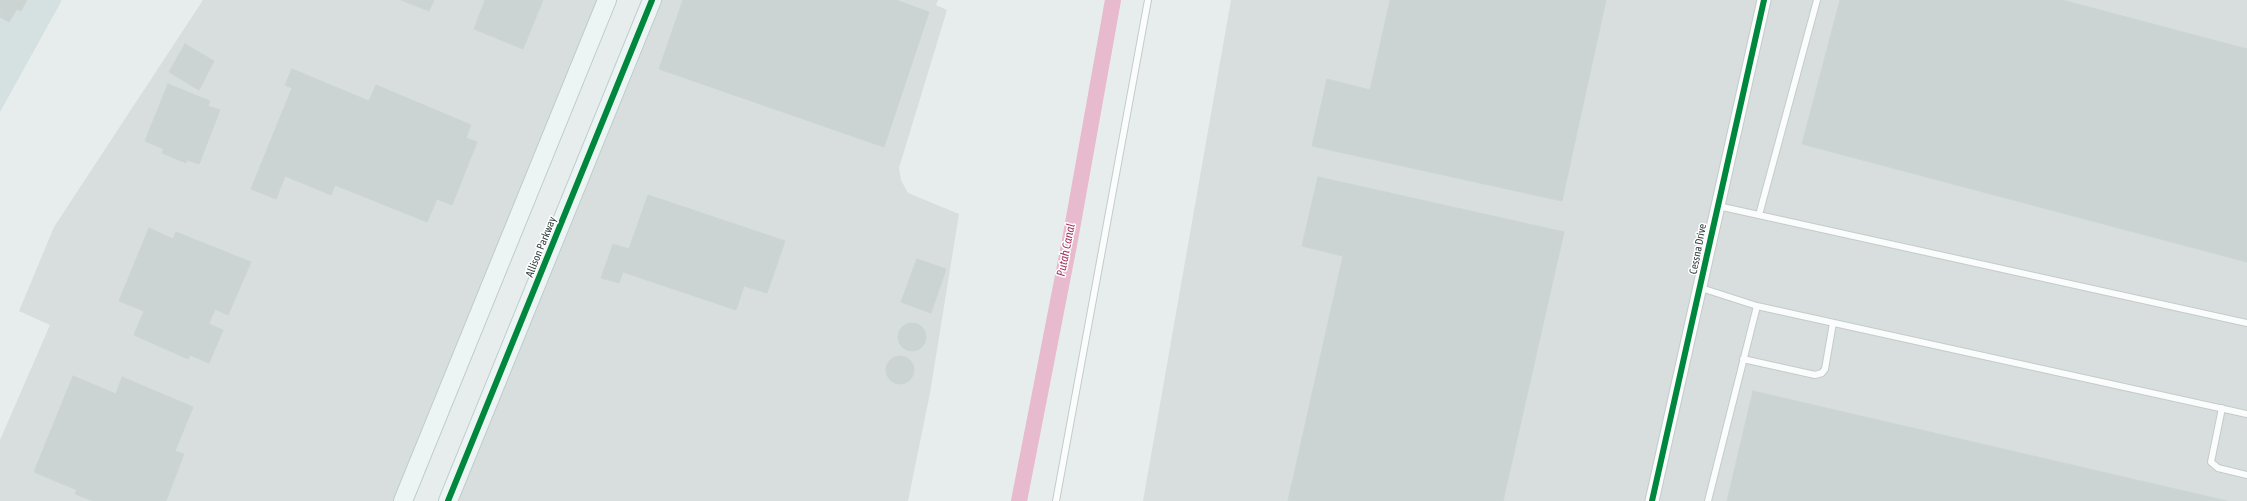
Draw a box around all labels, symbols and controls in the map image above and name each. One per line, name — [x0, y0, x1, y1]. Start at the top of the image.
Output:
street label: Allison Parkway — [523, 215, 559, 279]
water label: Putah Canal — [1054, 222, 1078, 278]
street label: Cessna Drive — [1687, 223, 1709, 275]

